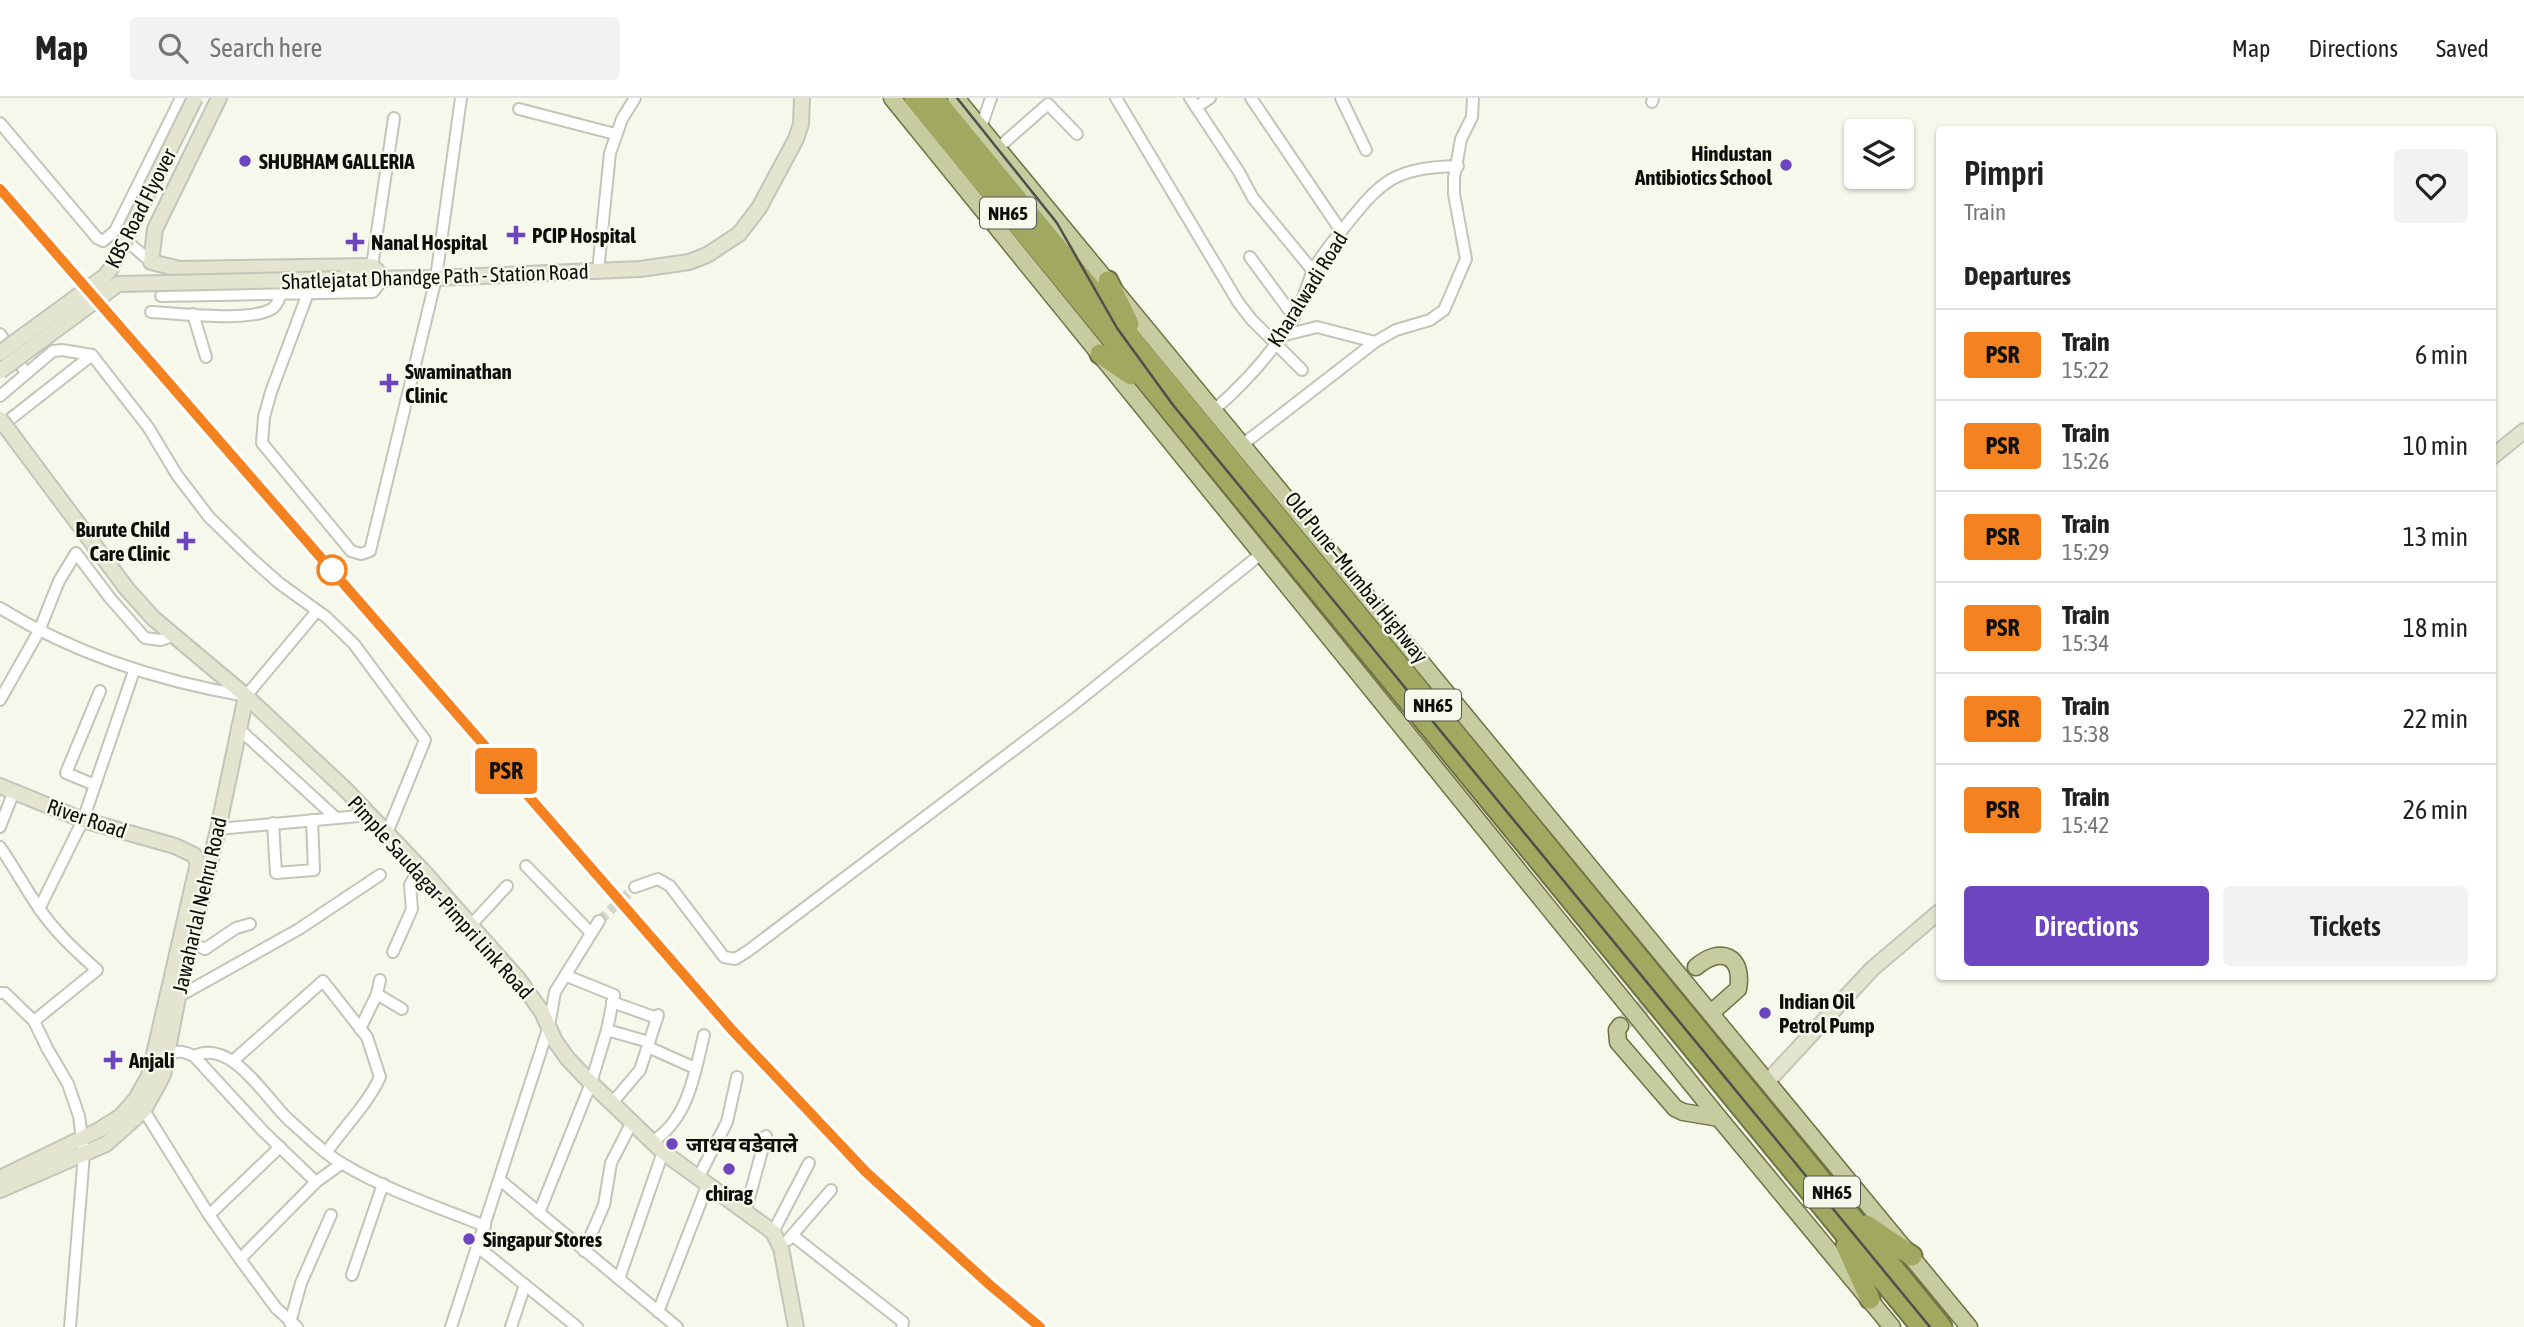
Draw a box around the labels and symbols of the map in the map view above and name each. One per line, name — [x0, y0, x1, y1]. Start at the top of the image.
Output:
place label: Hindustan Antibiotics School — [1634, 141, 1772, 189]
street label: KBS Road Flyover — [100, 143, 181, 272]
place label: SHUBHAM GALLERIA — [259, 149, 415, 173]
marker: SHUBHAM GALLERIA — [237, 153, 253, 169]
marker: Hindustan Antibiotics School — [1778, 157, 1794, 173]
road number: NH65 — [980, 197, 1036, 228]
place label: PCIP Hospital — [532, 223, 636, 247]
marker: PCIP Hospital — [506, 225, 526, 245]
street label: Kharalwadi Road — [1262, 227, 1352, 351]
place label: Nanal Hospital — [371, 230, 488, 254]
marker: Nanal Hospital — [345, 232, 365, 252]
street label: Shatlejatat Dhandge Path - Station Road — [281, 259, 589, 293]
place label: Swaminathan Clinic — [405, 359, 512, 407]
marker: Swaminathan Clinic — [379, 373, 399, 393]
street label: Old Pune–Mumbai Highway — [1281, 487, 1433, 667]
place label: Burute Child Care Clinic — [76, 517, 170, 565]
marker: Burute Child Care Clinic — [176, 531, 196, 551]
unlabelled marker — [317, 555, 347, 585]
road number: NH65 — [1405, 690, 1461, 720]
line badge: PSR — [466, 748, 546, 794]
street label: Pimple Saudagar-Pimpri Link Road — [343, 791, 539, 1003]
street label: River Road — [44, 793, 130, 843]
street label: Jawaharlal Nehru Road — [167, 815, 231, 995]
place label: Indian Oil Petrol Pump — [1779, 989, 1875, 1037]
marker: Indian Oil Petrol Pump — [1757, 1005, 1773, 1021]
place label: Anjali — [128, 1048, 174, 1072]
marker: Anjali — [103, 1050, 123, 1070]
place label: जाधव वडेवाले — [686, 1132, 798, 1156]
marker: जाधव वडेवाले — [664, 1136, 680, 1152]
marker: chirag — [721, 1161, 737, 1177]
road number: NH65 — [1804, 1176, 1860, 1208]
place label: chirag — [705, 1181, 754, 1205]
place label: Singapur Stores — [483, 1227, 603, 1251]
marker: Singapur Stores — [461, 1231, 477, 1247]

